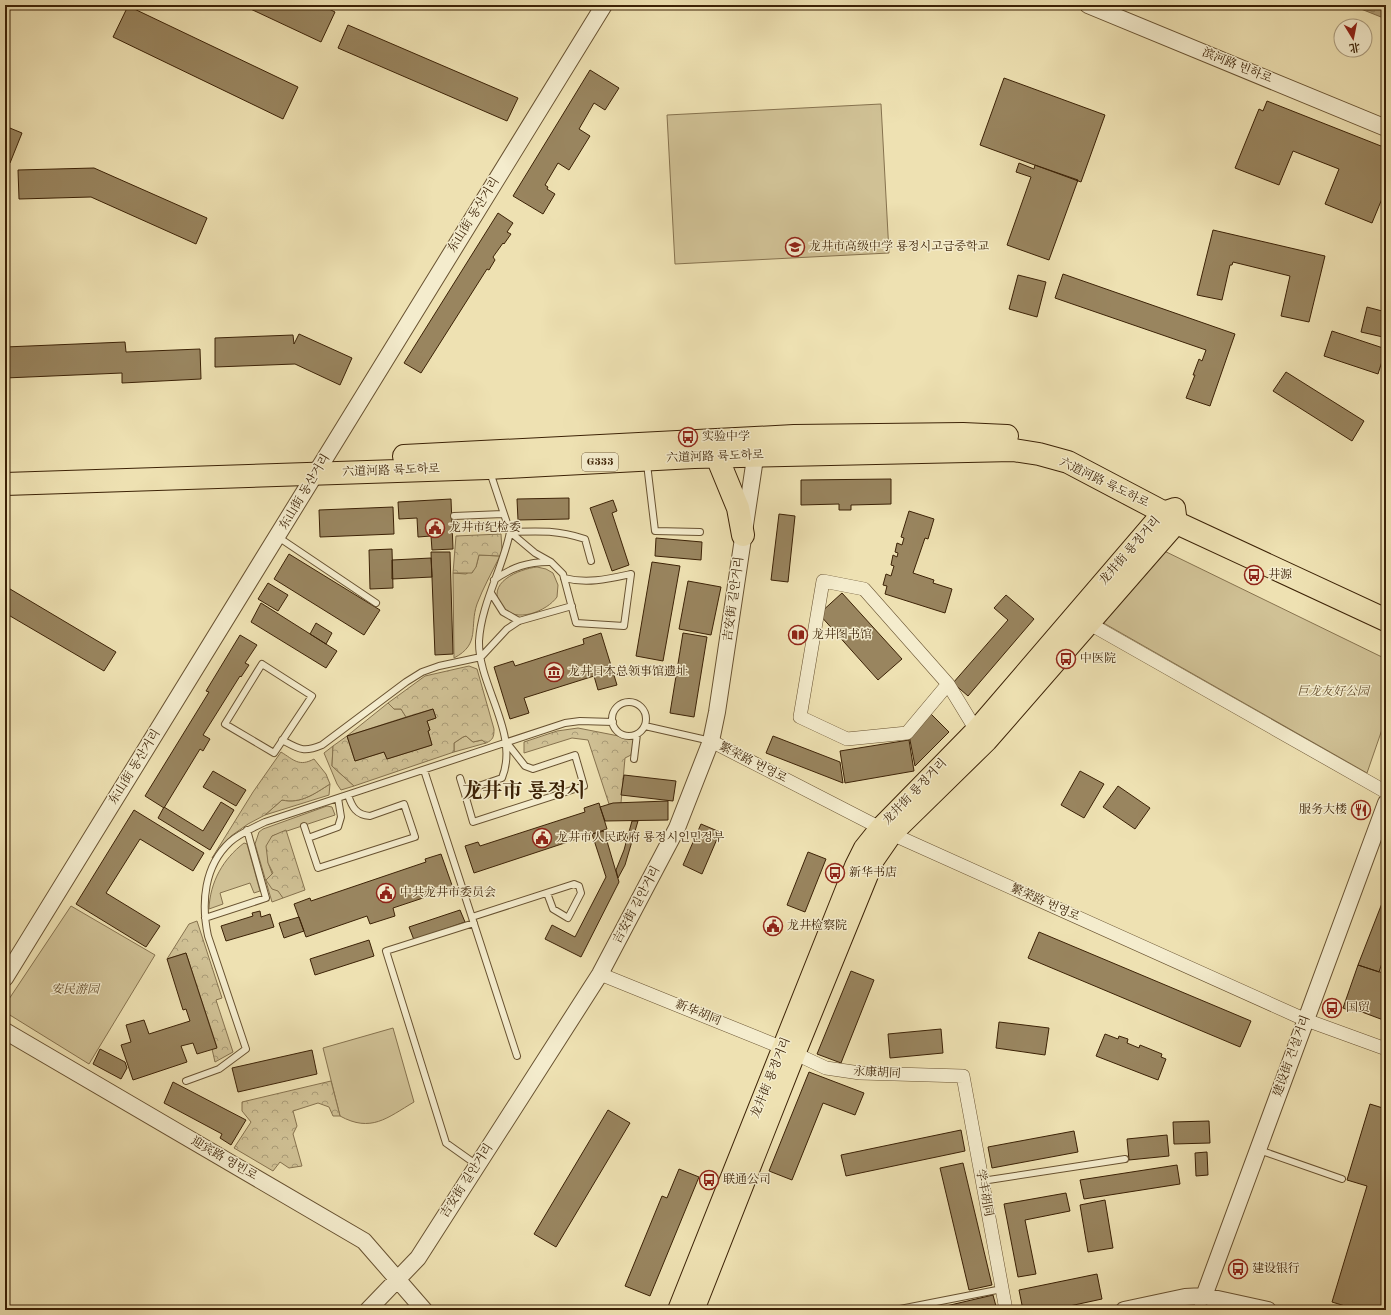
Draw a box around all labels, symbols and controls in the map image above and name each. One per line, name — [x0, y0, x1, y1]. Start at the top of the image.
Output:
north arrow — [1333, 18, 1373, 58]
text: 北 — [1348, 40, 1361, 54]
street label: 滨河路 빈하로 — [1200, 45, 1275, 86]
street label: 东山街 동산거리 — [444, 174, 502, 255]
school or university icon: 龙井市高级中学 룡정시고급중학교 — [784, 236, 806, 258]
place label: 龙井市高级中学 룡정시고급중학교 — [809, 239, 990, 253]
bus stop icon: 实验中学 — [677, 426, 699, 448]
place label: 实验中学 — [702, 429, 750, 443]
street label: 六道河路 륙도하로 — [666, 447, 764, 465]
street label: 东山街 동산거리 — [276, 451, 332, 532]
road number: G333 — [582, 453, 618, 471]
street label: 六道河路 륙도하로 — [1057, 454, 1152, 510]
street label: 六道河路 륙도하로 — [342, 461, 440, 479]
street label: 龙井街 룡정거리 — [1096, 513, 1163, 587]
public building icon: 龙井市纪检委 — [424, 517, 446, 539]
place label: 龙井市纪检委 — [449, 520, 521, 534]
street label: 吉安街 길안거리 — [720, 555, 746, 642]
bus stop icon: 井源 — [1243, 564, 1265, 586]
place label: 井源 — [1268, 567, 1292, 581]
library icon: 龙井图书馆 — [787, 624, 809, 646]
place label: 龙井图书馆 — [812, 627, 872, 641]
bus stop icon: 中医院 — [1055, 648, 1077, 670]
place label: 中医院 — [1080, 651, 1116, 665]
museum icon: 龙井日本总领事馆遗址 — [543, 661, 565, 683]
place label: 龙井日本总领事馆遗址 — [568, 664, 688, 678]
park label: 巨龙友好公园 — [1297, 684, 1371, 698]
street label: 东山街 동산거리 — [105, 726, 163, 807]
street label: 繁荣路 번영로 — [717, 739, 790, 785]
street label: 龙井街 룡정거리 — [879, 756, 949, 827]
district label: 龙井市 룡정시 — [462, 779, 586, 802]
restaurant icon: 服务大楼 — [1350, 799, 1372, 821]
place label: 服务大楼 — [1299, 802, 1347, 816]
public building icon: 龙井市人民政府 룡정시인민정부 — [531, 827, 553, 849]
place label: 龙井市人民政府 룡정시인민정부 — [556, 830, 725, 844]
bus stop icon: 新华书店 — [824, 862, 846, 884]
street label: 吉安街 길안거리 — [610, 863, 662, 946]
place label: 新华书店 — [849, 865, 897, 879]
street label: 繁荣路 번영로 — [1009, 881, 1082, 924]
public building icon: 中共龙井市委员会 — [375, 882, 397, 904]
place label: 中共龙井市委员会 — [400, 885, 496, 899]
public building icon: 龙井检察院 — [762, 915, 784, 937]
place label: 龙井检察院 — [787, 918, 847, 932]
park label: 安民游园 — [51, 982, 101, 996]
street label: 新华胡同 — [673, 997, 723, 1028]
bus stop icon: 国贸 — [1321, 997, 1343, 1019]
place label: 国贸 — [1346, 1000, 1370, 1014]
street label: 建设街 건설거리 — [1270, 1013, 1312, 1098]
street label: 龙井街 룡정거리 — [748, 1035, 793, 1120]
street label: 永康胡同 — [853, 1064, 901, 1080]
street label: 迎宾路 영빈로 — [189, 1134, 260, 1183]
street label: 吉安街 길안거리 — [437, 1141, 495, 1220]
street label: 学丰胡同 — [974, 1168, 996, 1218]
bus stop icon: 联通公司 — [698, 1169, 720, 1191]
place label: 联通公司 — [723, 1172, 771, 1186]
bus stop icon: 建设银行 — [1227, 1258, 1249, 1280]
place label: 建设银行 — [1252, 1261, 1300, 1275]

